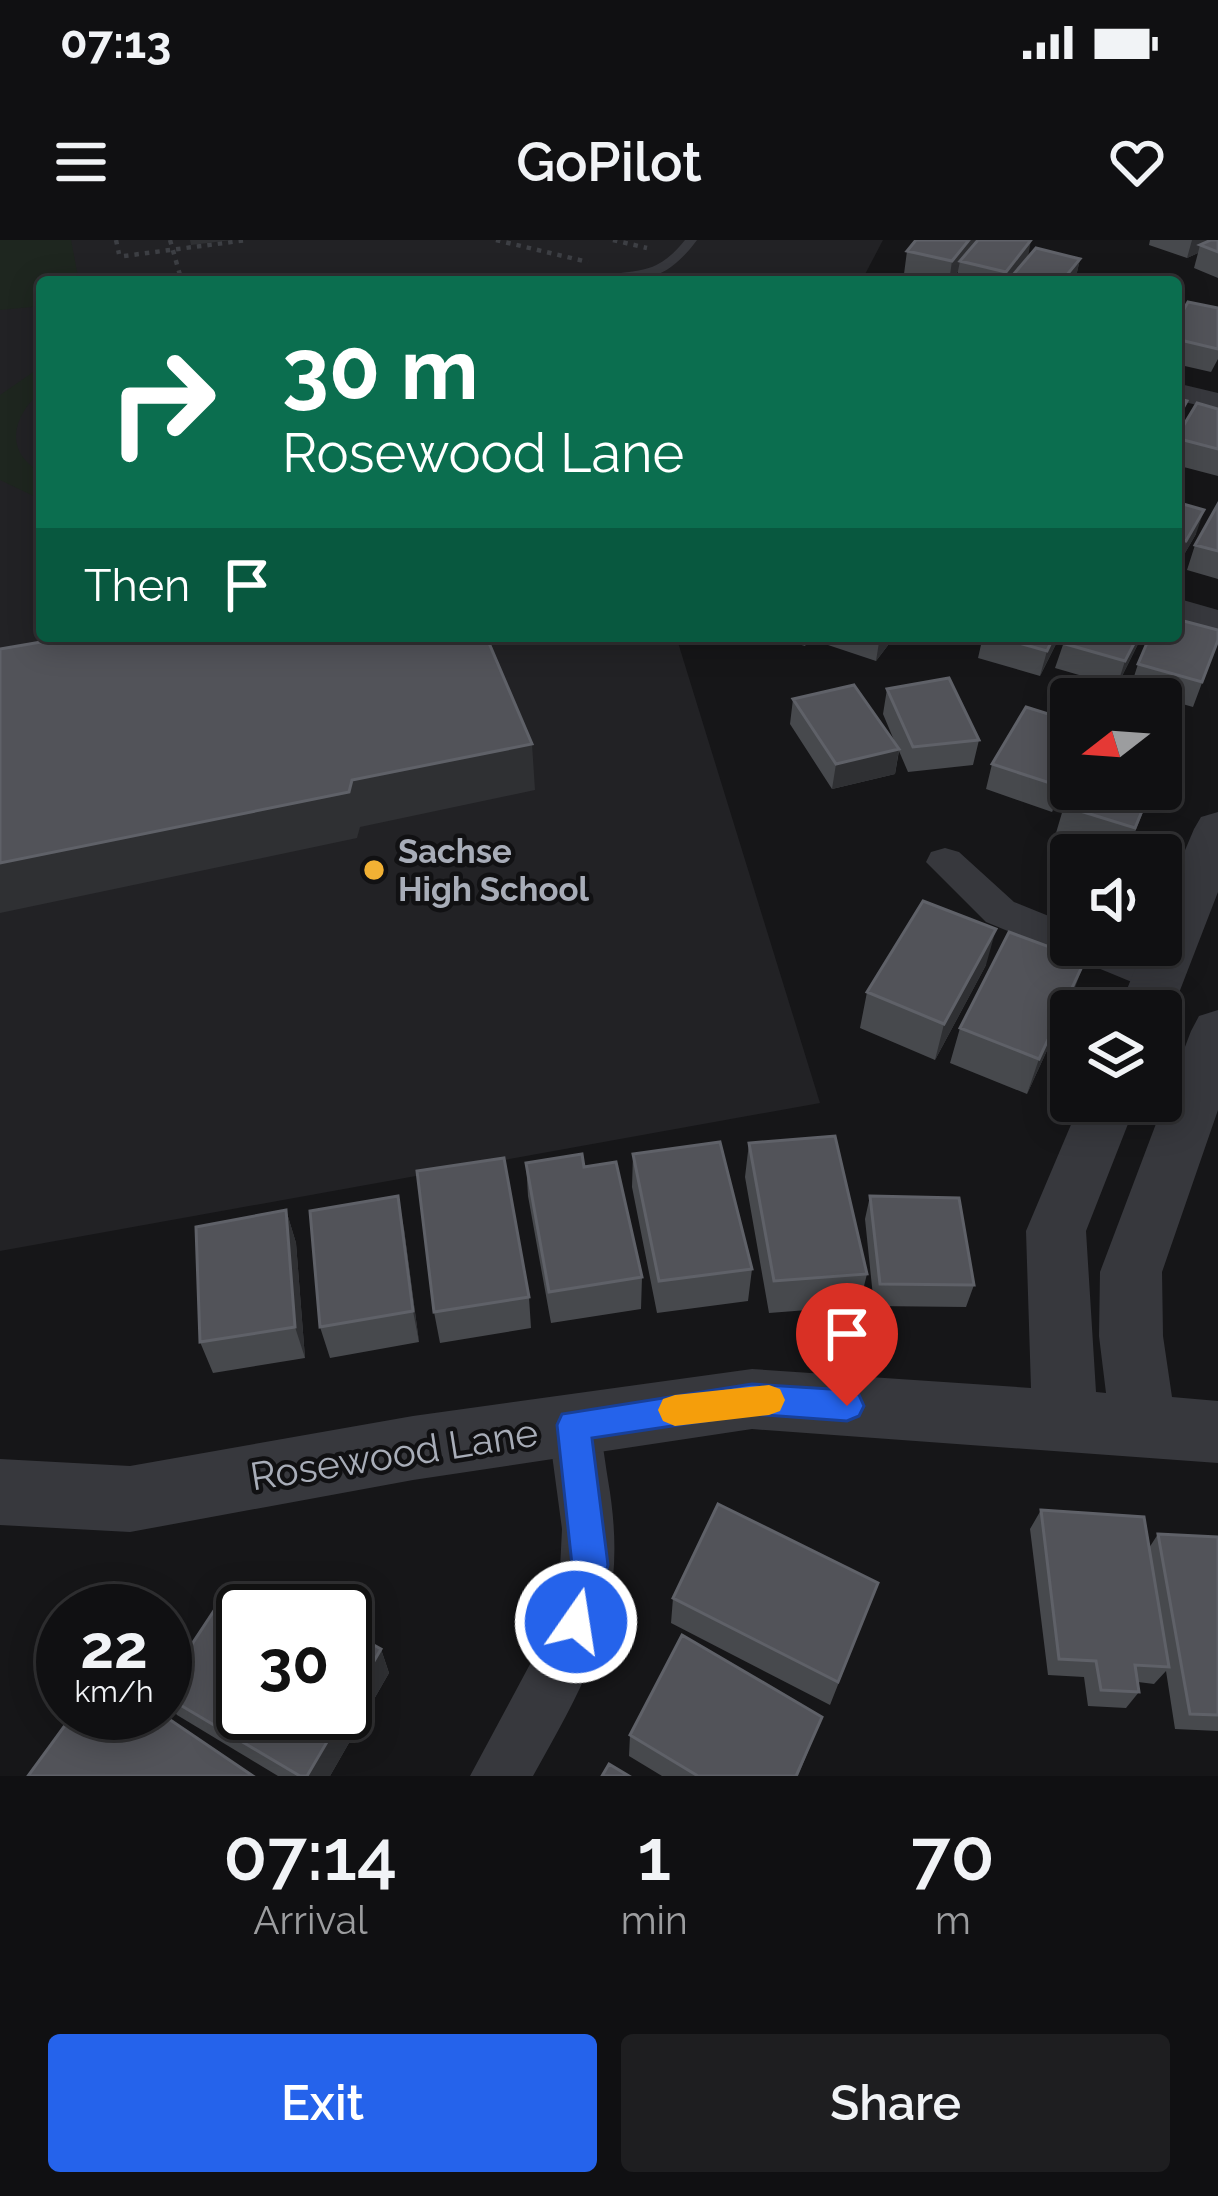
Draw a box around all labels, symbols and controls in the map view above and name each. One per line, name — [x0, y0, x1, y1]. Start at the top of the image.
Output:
text: 07:13 — [60, 16, 171, 69]
icon: menu — [48, 129, 114, 195]
icon: heart — [1104, 129, 1170, 195]
text: GoPilot — [516, 130, 702, 194]
text: 30 m — [282, 320, 479, 419]
icon: right — [84, 324, 240, 480]
text: Rosewood Lane — [282, 421, 684, 485]
icon: arrive — [214, 552, 280, 618]
text: Then — [84, 559, 190, 612]
north arrow — [1050, 678, 1182, 810]
map controls — [1050, 678, 1182, 1122]
place label: Sachse High School — [398, 832, 590, 909]
button: sound — [1050, 834, 1182, 966]
marker: Sachse High School — [361, 857, 387, 883]
button: layers — [1050, 990, 1182, 1122]
pin — [796, 1283, 898, 1406]
icon: arrive — [814, 1301, 880, 1367]
street label: Rosewood Lane — [247, 1409, 541, 1499]
position arrow — [513, 1559, 639, 1685]
speed limit sign: 30 — [216, 1584, 372, 1740]
text: 22 — [80, 1612, 148, 1682]
text: km/h — [74, 1674, 154, 1709]
text: 07:14 — [223, 1812, 397, 1897]
text: 1 — [637, 1812, 671, 1897]
text: 70 — [911, 1812, 995, 1897]
text: Arrival — [253, 1897, 368, 1943]
text: min — [621, 1897, 688, 1943]
text: m — [935, 1897, 971, 1943]
button: Exit — [48, 2034, 597, 2172]
button: Share — [621, 2034, 1170, 2172]

